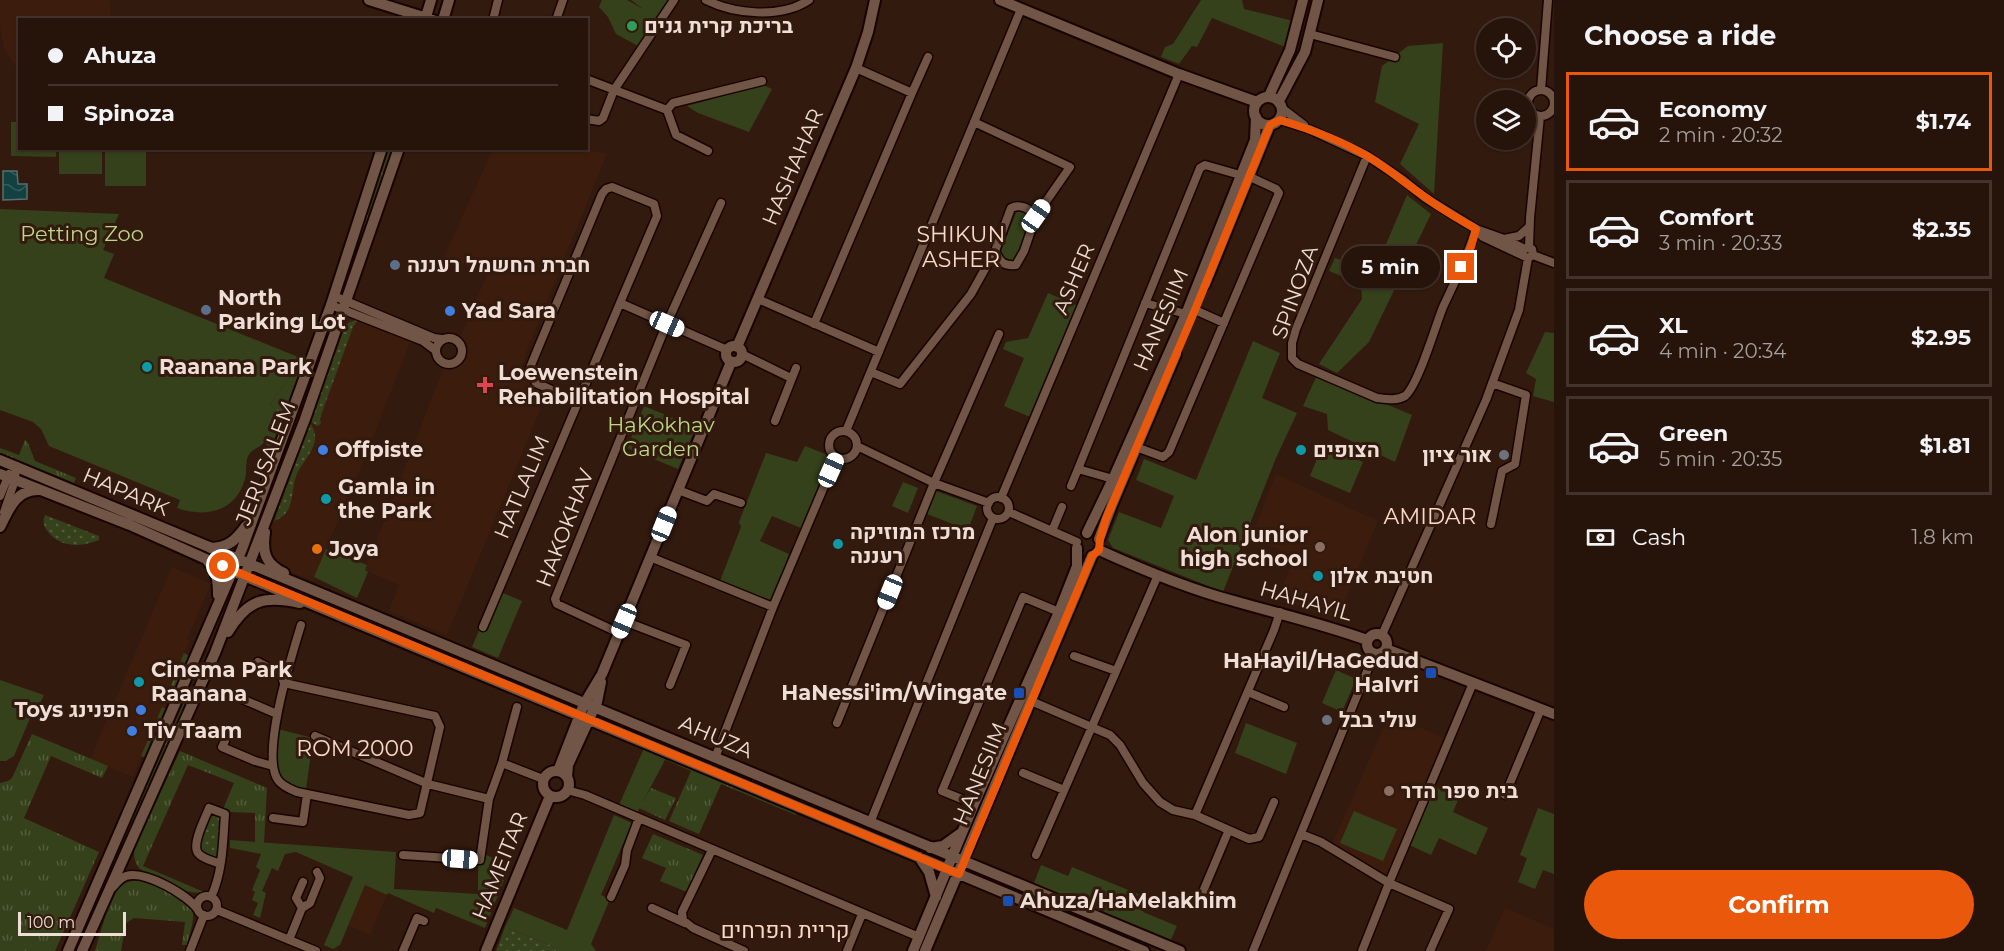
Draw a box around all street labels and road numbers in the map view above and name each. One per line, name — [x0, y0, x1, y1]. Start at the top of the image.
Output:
street label: HASHAHAR — [757, 105, 828, 229]
street label: ASHER — [1048, 240, 1100, 318]
street label: SPINOZA — [1266, 241, 1323, 342]
street label: HANESIIM — [1128, 265, 1193, 375]
street label: JERUSALEM — [230, 397, 301, 529]
street label: HATLALIM — [489, 431, 554, 542]
street label: HAPARK — [79, 462, 173, 521]
street label: HAKOKHAV — [530, 465, 599, 591]
street label: HAHAYIL — [1257, 575, 1356, 626]
street label: AHUZA — [676, 710, 758, 764]
street label: HANESIIM — [948, 719, 1012, 829]
street label: HAMEITAR — [467, 808, 533, 923]

